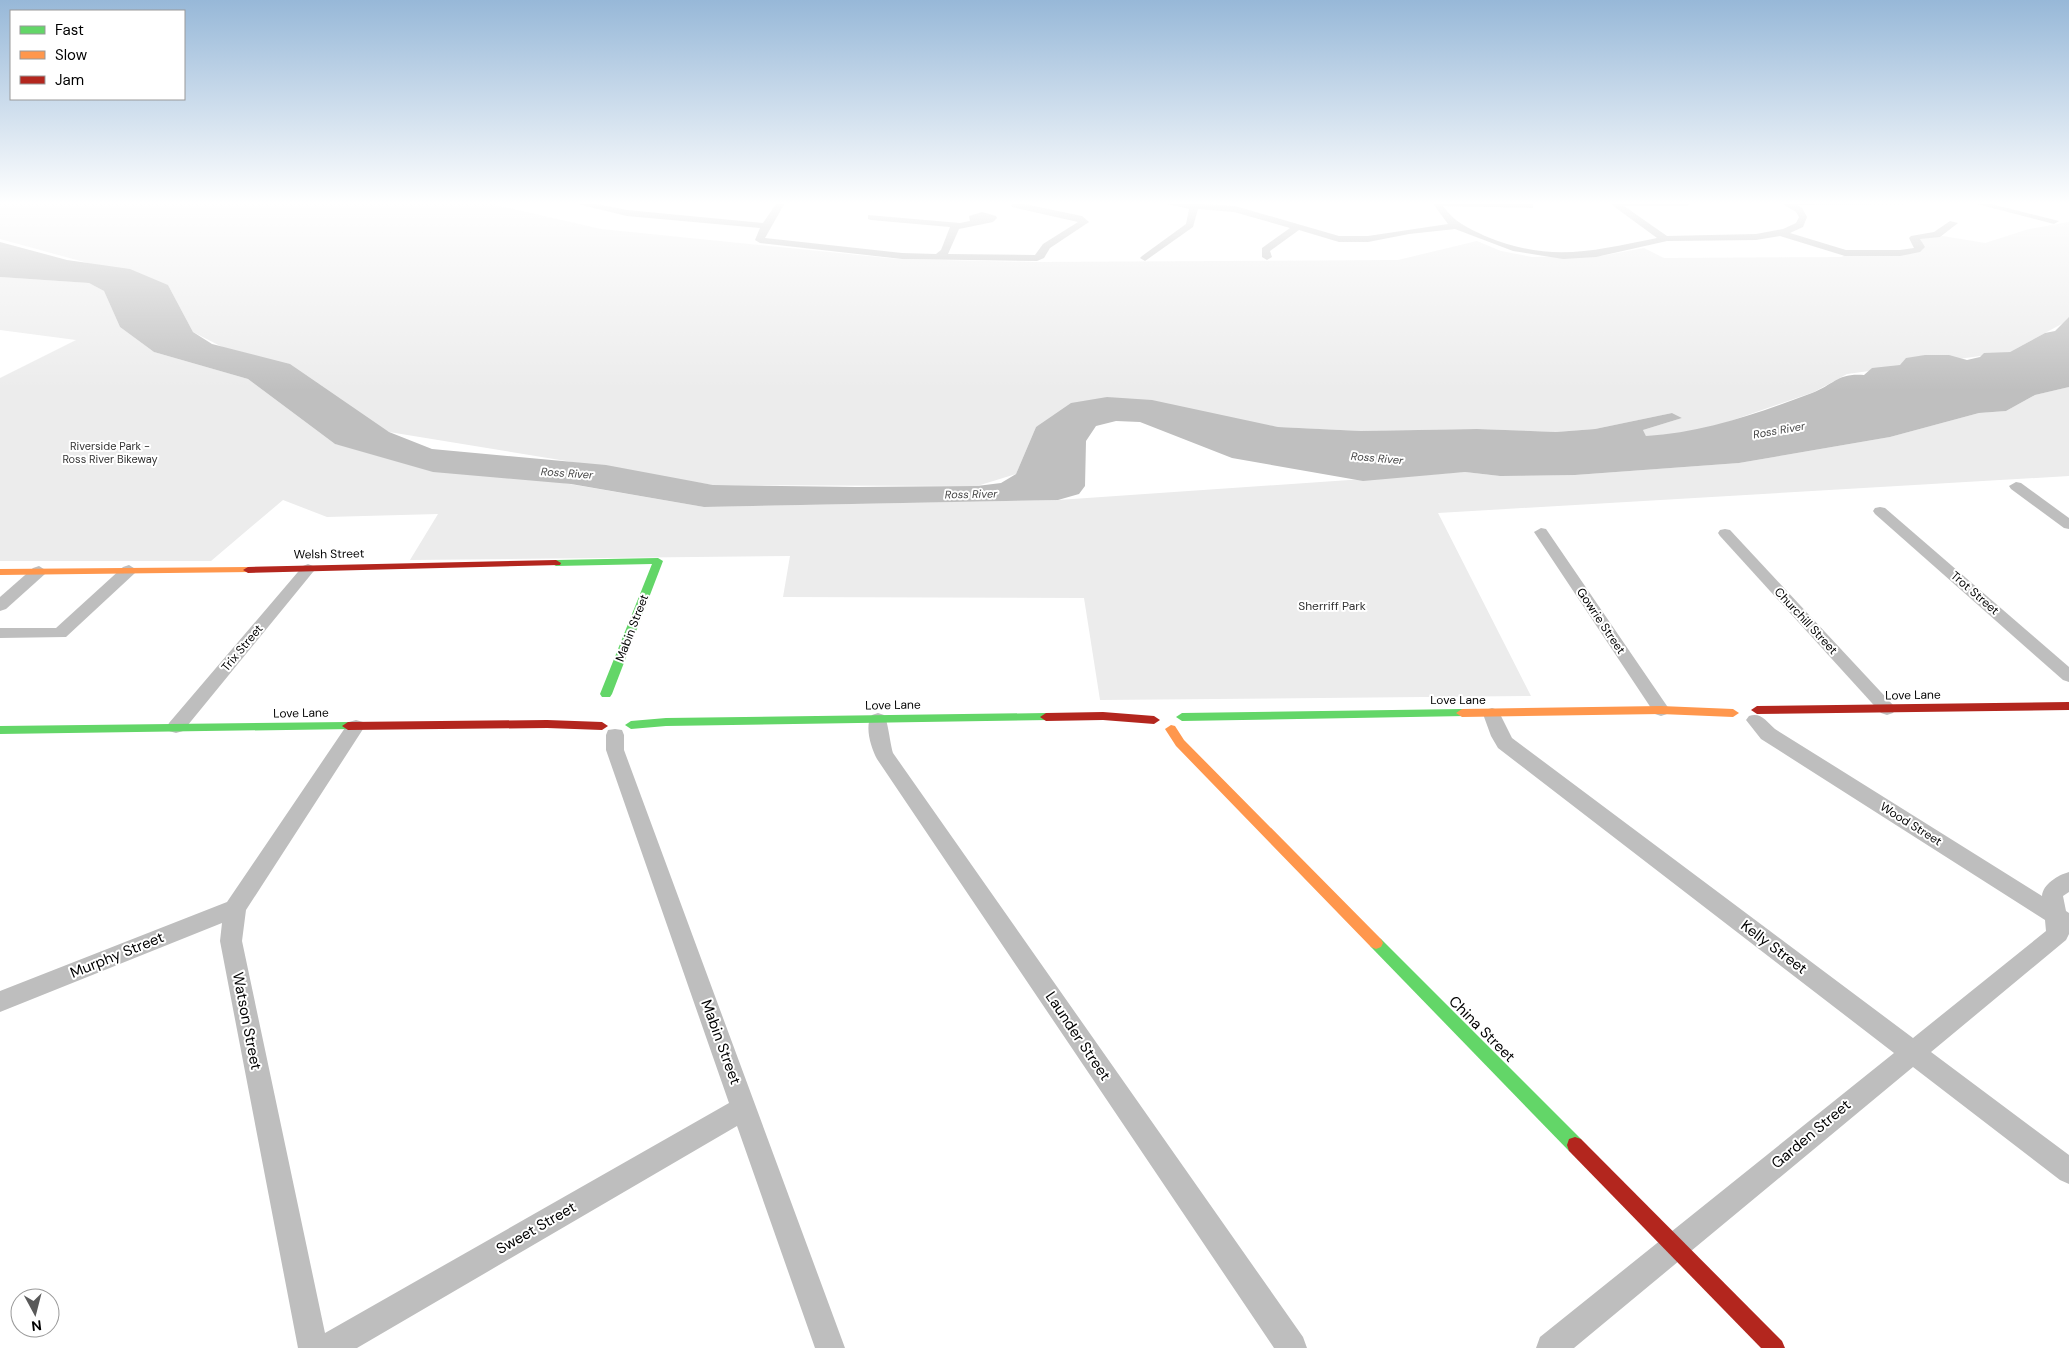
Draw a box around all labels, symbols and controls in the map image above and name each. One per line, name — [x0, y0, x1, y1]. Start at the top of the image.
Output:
legend — [10, 10, 185, 100]
text: Fast — [55, 20, 84, 40]
text: Slow — [55, 45, 88, 65]
text: Jam — [55, 70, 84, 90]
water label: Ross River — [1752, 418, 1807, 441]
park label: Riverside Park - Ross River Bikeway — [62, 439, 158, 466]
water label: Ross River — [1350, 449, 1405, 467]
water label: Ross River — [540, 464, 595, 482]
water label: Ross River — [945, 487, 998, 501]
street label: Welsh Street — [294, 545, 365, 563]
street label: Trot Street — [1947, 568, 2003, 619]
street label: Churchill Street — [1771, 584, 1841, 658]
street label: Gowrie Street — [1573, 585, 1629, 657]
street label: Mabin Street — [612, 592, 652, 664]
park label: Sherriff Park — [1298, 598, 1366, 614]
street label: Trix Street — [218, 621, 266, 675]
street label: Love Lane — [1885, 687, 1941, 703]
street label: Love Lane — [1430, 692, 1486, 708]
street label: Love Lane — [865, 697, 921, 713]
street label: Love Lane — [273, 705, 329, 721]
street label: Wood Street — [1877, 799, 1945, 849]
street label: Kelly Street — [1737, 915, 1811, 979]
street label: Murphy Street — [67, 927, 167, 983]
street label: Watson Street — [228, 970, 266, 1072]
street label: Launder Street — [1041, 988, 1115, 1084]
street label: China Street — [1444, 991, 1520, 1067]
street label: Mabin Street — [696, 997, 746, 1087]
street label: Garden Street — [1767, 1095, 1855, 1173]
street label: Sweet Street — [492, 1197, 580, 1259]
north arrow — [10, 1288, 60, 1338]
text: N — [30, 1316, 43, 1335]

